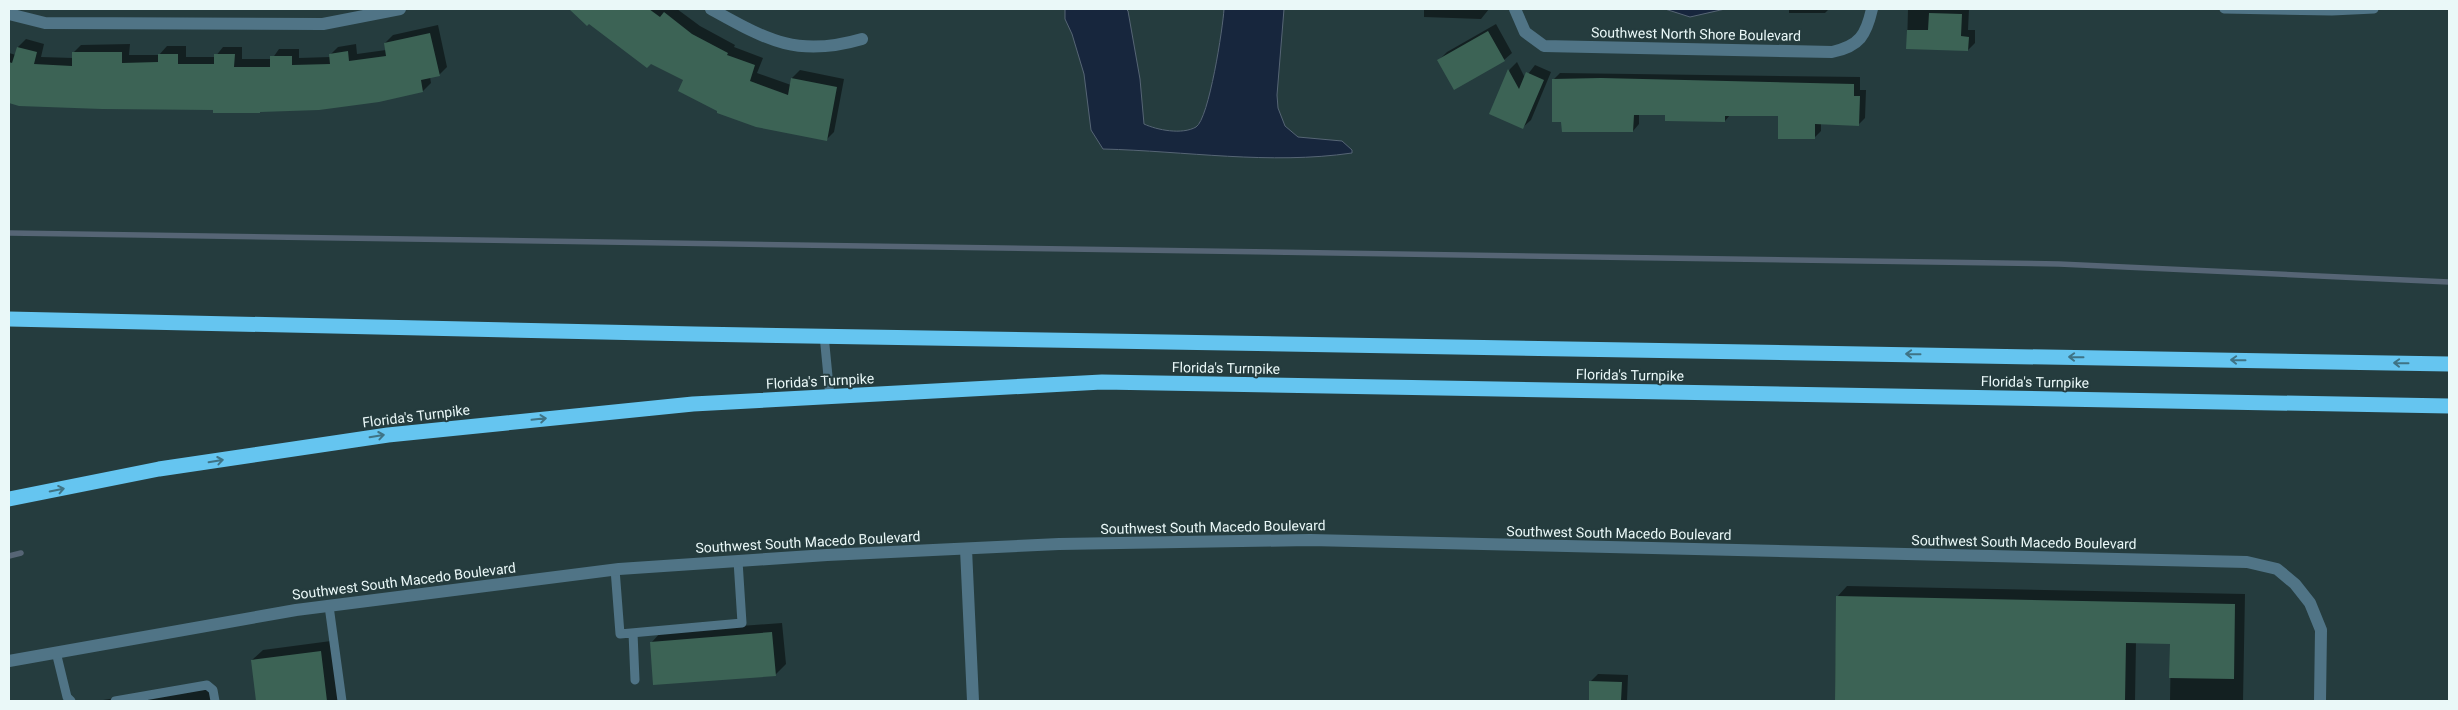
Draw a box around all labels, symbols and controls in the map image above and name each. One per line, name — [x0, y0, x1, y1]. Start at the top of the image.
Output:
street label: Southwest North Shore Boulevard — [1591, 24, 1801, 44]
one-way arrow — [1905, 350, 1921, 359]
one-way arrow — [2068, 353, 2084, 362]
one-way arrow — [2230, 356, 2246, 365]
street label: Florida's Turnpike — [1172, 359, 1280, 377]
one-way arrow — [2393, 359, 2409, 368]
street label: Florida's Turnpike — [1576, 366, 1684, 384]
street label: Florida's Turnpike — [766, 370, 874, 392]
street label: Florida's Turnpike — [1981, 373, 2089, 391]
street label: Florida's Turnpike — [361, 401, 471, 431]
one-way arrow — [530, 414, 546, 424]
one-way arrow — [369, 431, 385, 441]
one-way arrow — [208, 455, 224, 465]
one-way arrow — [48, 484, 64, 494]
street label: Southwest South Macedo Boulevard — [1100, 517, 1326, 537]
street label: Southwest South Macedo Boulevard — [1506, 523, 1732, 543]
street label: Southwest South Macedo Boulevard — [695, 528, 921, 556]
street label: Southwest South Macedo Boulevard — [1911, 532, 2137, 552]
street label: Southwest South Macedo Boulevard — [291, 559, 517, 603]

